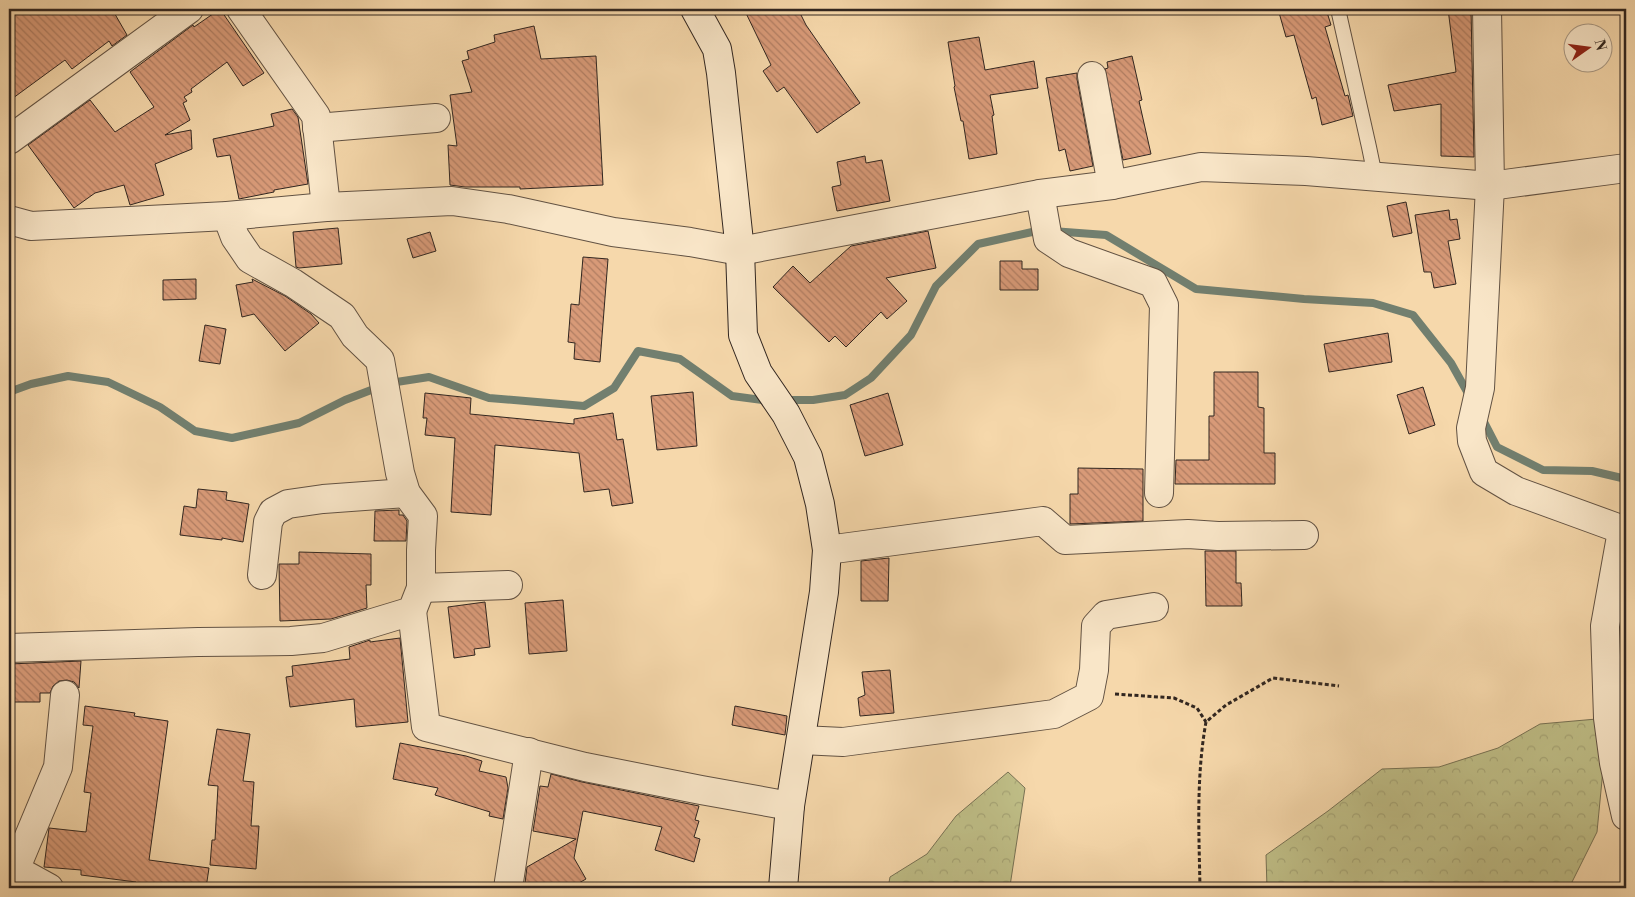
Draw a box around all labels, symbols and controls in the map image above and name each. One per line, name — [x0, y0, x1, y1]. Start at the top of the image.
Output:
north arrow — [1562, 22, 1612, 72]
text: N — [1590, 38, 1610, 53]

